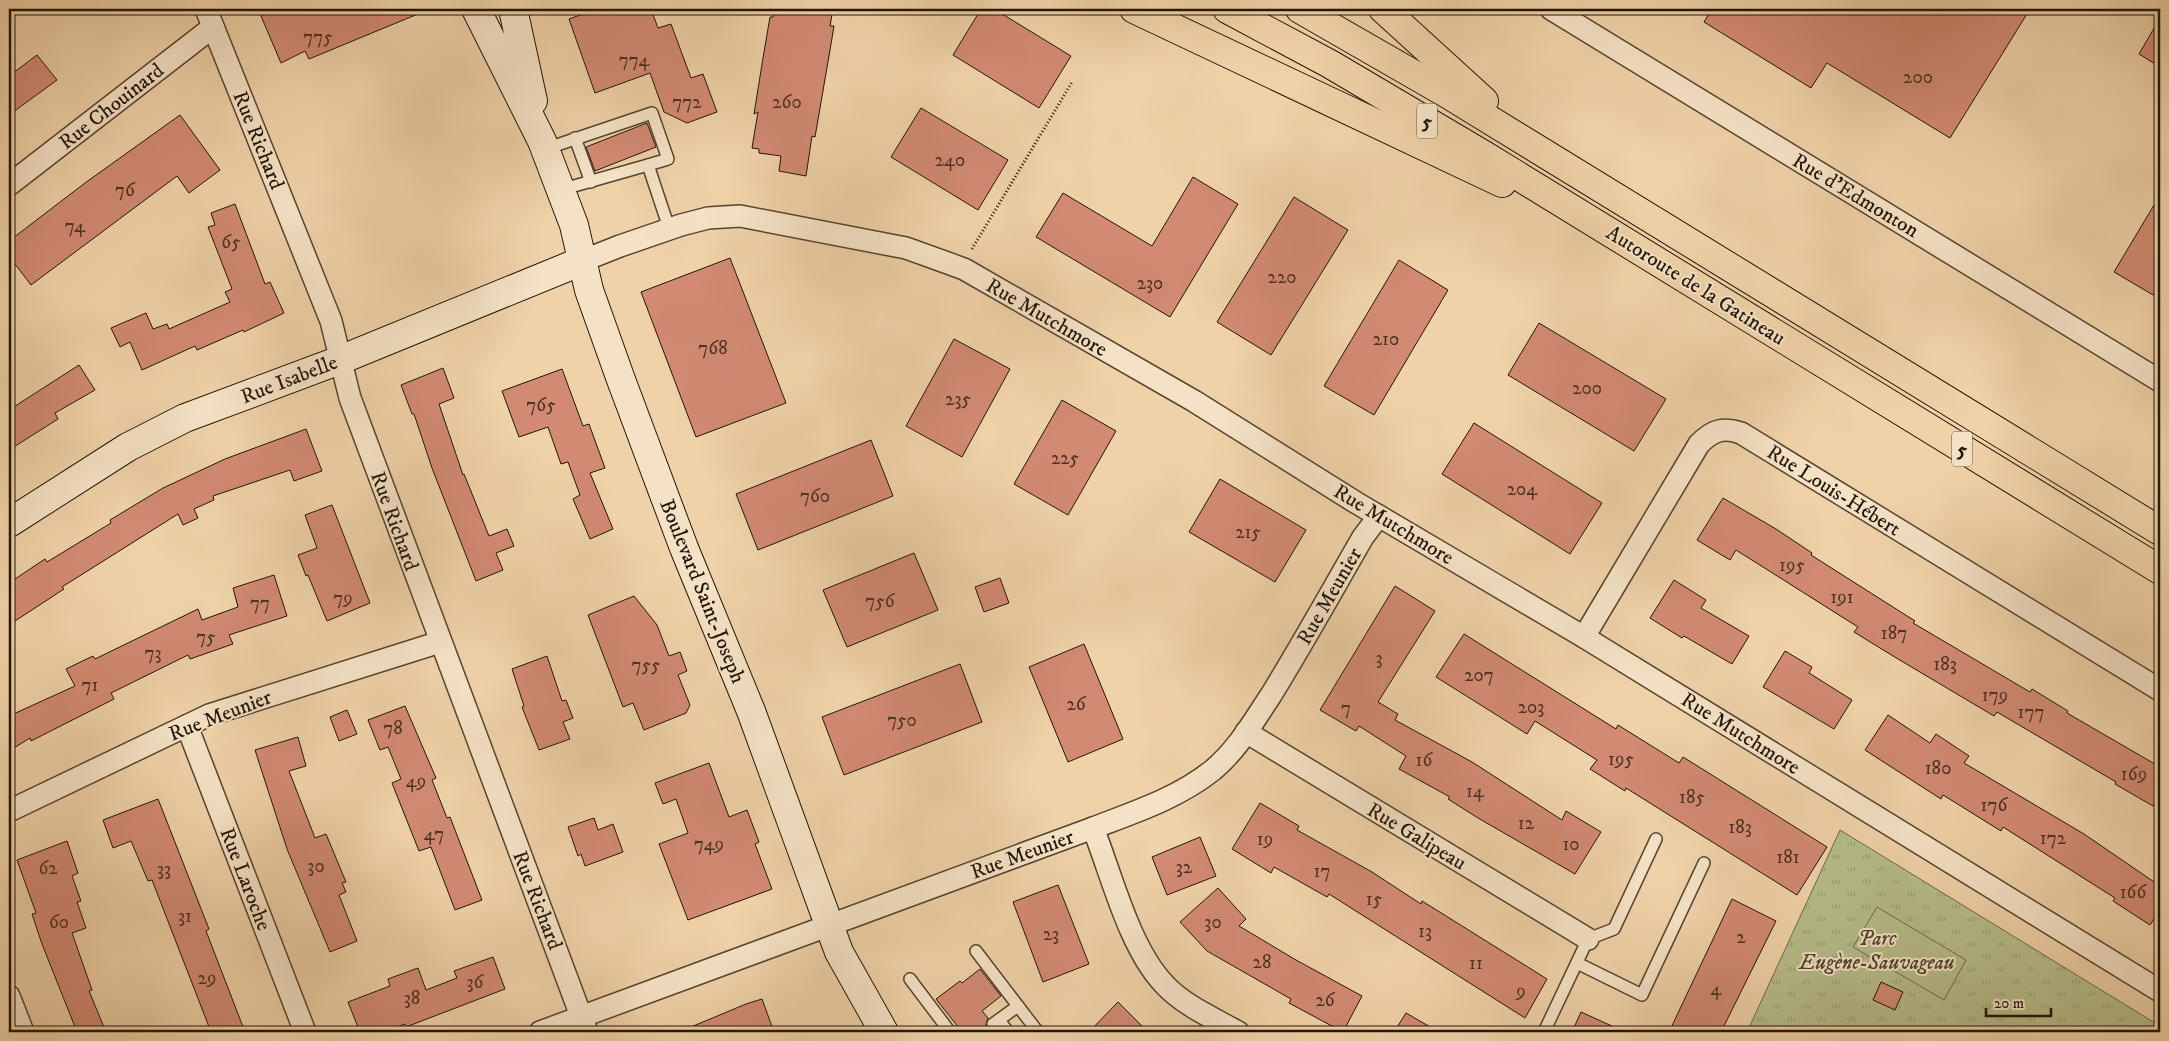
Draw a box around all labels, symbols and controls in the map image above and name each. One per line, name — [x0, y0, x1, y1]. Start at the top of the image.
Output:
house number: 775 — [303, 26, 333, 49]
house number: 774 — [619, 49, 650, 72]
street label: Rue Chouinard — [54, 57, 170, 156]
house number: 200 — [1903, 66, 1933, 89]
street label: Rue Richard — [227, 87, 290, 194]
house number: 772 — [672, 91, 702, 114]
house number: 260 — [772, 91, 802, 114]
road number: 5 — [1417, 104, 1437, 138]
street label: Rue d'Edmonton — [1787, 148, 1924, 244]
house number: 240 — [935, 149, 965, 172]
house number: 76 — [115, 179, 136, 202]
house number: 74 — [65, 215, 86, 238]
street label: Autoroute de la Gatineau — [1601, 220, 1790, 352]
house number: 65 — [221, 231, 241, 254]
house number: 220 — [1268, 266, 1296, 289]
house number: 230 — [1137, 272, 1163, 295]
street label: Rue Mutchmore — [981, 273, 1112, 363]
house number: 210 — [1373, 328, 1399, 351]
house number: 768 — [698, 337, 728, 360]
street label: Rue Isabelle — [237, 349, 342, 410]
house number: 200 — [1572, 377, 1602, 400]
house number: 235 — [945, 388, 971, 411]
house number: 765 — [526, 394, 556, 417]
road number: 5 — [1952, 432, 1972, 466]
street label: Rue Louis-Hébert — [1762, 439, 1905, 543]
house number: 225 — [1051, 447, 1080, 470]
street label: Rue Richard — [364, 468, 424, 575]
house number: 204 — [1507, 478, 1538, 501]
street label: Rue Mutchmore — [1329, 479, 1458, 571]
house number: 760 — [800, 485, 830, 508]
street label: Boulevard Saint-Joseph — [653, 496, 751, 687]
house number: 215 — [1235, 521, 1261, 544]
street label: Rue Meunier — [1292, 543, 1368, 650]
house number: 195 — [1779, 554, 1805, 577]
house number: 191 — [1830, 586, 1854, 609]
house number: 79 — [333, 587, 353, 610]
house number: 756 — [865, 590, 896, 613]
house number: 77 — [250, 592, 270, 615]
house number: 187 — [1881, 622, 1907, 645]
house number: 75 — [196, 626, 216, 649]
house number: 73 — [144, 642, 162, 665]
house number: 3 — [1375, 647, 1383, 670]
house number: 183 — [1933, 653, 1957, 676]
house number: 755 — [632, 654, 661, 677]
house number: 207 — [1464, 664, 1494, 687]
house number: 71 — [82, 674, 99, 697]
street label: Rue Meunier — [165, 684, 276, 747]
house number: 179 — [1982, 684, 2008, 707]
street label: Rue Mutchmore — [1676, 687, 1805, 781]
house number: 26 — [1066, 693, 1087, 716]
house number: 203 — [1518, 696, 1544, 719]
house number: 7 — [1341, 697, 1351, 720]
house number: 177 — [2018, 701, 2045, 724]
house number: 750 — [887, 709, 917, 732]
house number: 78 — [383, 717, 403, 740]
house number: 195 — [1608, 748, 1634, 771]
house number: 16 — [1416, 749, 1434, 772]
house number: 180 — [1925, 757, 1951, 780]
house number: 169 — [2121, 763, 2147, 786]
house number: 49 — [406, 770, 426, 793]
house number: 14 — [1466, 780, 1485, 803]
house number: 185 — [1679, 786, 1706, 809]
house number: 176 — [1981, 794, 2009, 817]
street label: Rue Galipeau — [1362, 797, 1471, 877]
house number: 12 — [1518, 812, 1535, 835]
house number: 183 — [1728, 816, 1752, 839]
house number: 47 — [424, 823, 444, 846]
street label: Rue Laroche — [214, 824, 277, 935]
street label: Rue Meunier — [967, 824, 1078, 886]
house number: 172 — [2040, 827, 2067, 850]
house number: 19 — [1257, 828, 1273, 851]
house number: 749 — [694, 833, 724, 856]
house number: 10 — [1562, 833, 1580, 856]
house number: 181 — [1776, 846, 1800, 869]
street label: Rue Richard — [506, 847, 568, 954]
house number: 30 — [307, 855, 325, 878]
house number: 32 — [1176, 856, 1193, 879]
house number: 62 — [38, 857, 58, 880]
house number: 33 — [157, 858, 171, 881]
house number: 17 — [1314, 860, 1331, 883]
house number: 166 — [2120, 881, 2147, 904]
house number: 15 — [1366, 888, 1383, 911]
house number: 31 — [178, 905, 192, 928]
house number: 60 — [49, 911, 69, 934]
house number: 30 — [1204, 911, 1222, 934]
house number: 13 — [1418, 920, 1432, 943]
house number: 23 — [1043, 923, 1059, 946]
house number: 2 — [1736, 926, 1746, 949]
park label: Parc Eugène-Sauvageau — [1798, 926, 1955, 976]
house number: 28 — [1253, 951, 1271, 974]
house number: 11 — [1469, 952, 1483, 975]
house number: 29 — [198, 967, 216, 990]
house number: 36 — [467, 971, 485, 994]
house number: 4 — [1711, 978, 1723, 1001]
house number: 9 — [1515, 980, 1526, 1003]
scale bar — [1986, 986, 2052, 1018]
house number: 38 — [404, 987, 420, 1010]
house number: 26 — [1315, 989, 1336, 1012]
text: 20 m — [1994, 994, 2024, 1013]

